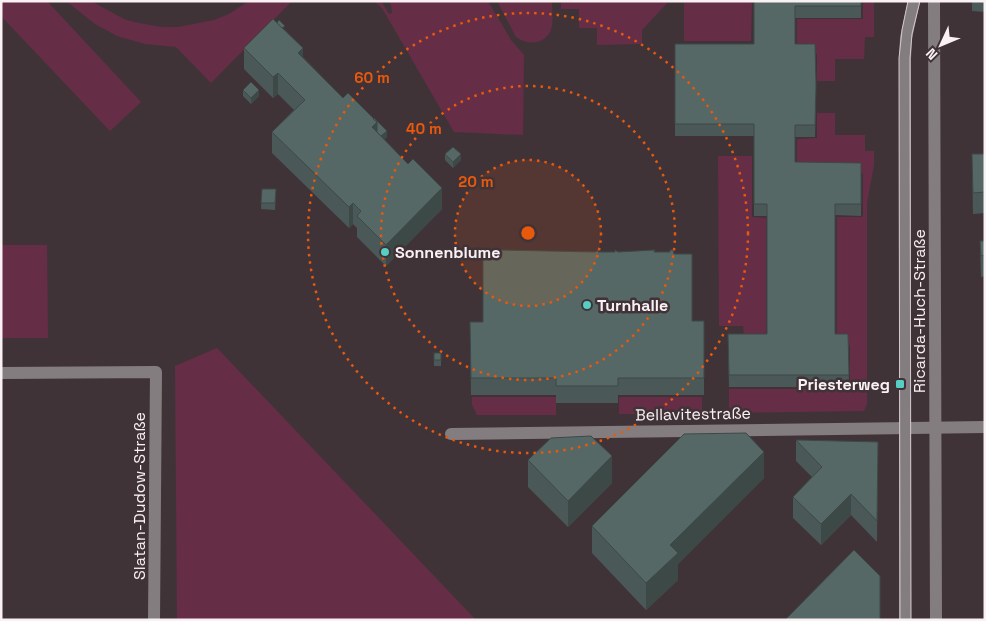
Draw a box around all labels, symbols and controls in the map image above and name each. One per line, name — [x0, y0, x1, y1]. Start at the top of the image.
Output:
north arrow — [916, 20, 966, 70]
text: N — [922, 44, 941, 64]
text: 60 m — [354, 68, 390, 87]
text: 40 m — [406, 119, 442, 138]
text: 20 m — [458, 172, 494, 191]
centre of rings — [519, 224, 537, 242]
street label: Ricarda-Huch-Straße — [909, 229, 930, 393]
place label: Sonnenblume — [395, 242, 501, 263]
marker: Sonnenblume — [379, 246, 391, 258]
place label: Turnhalle — [597, 295, 668, 316]
marker: Turnhalle — [581, 299, 593, 311]
place label: Priesterweg — [798, 374, 890, 395]
marker: Priesterweg — [894, 378, 906, 390]
street label: Bellavitestraße — [635, 402, 751, 426]
street label: Slatan-Dudow-Straße — [129, 412, 150, 580]

